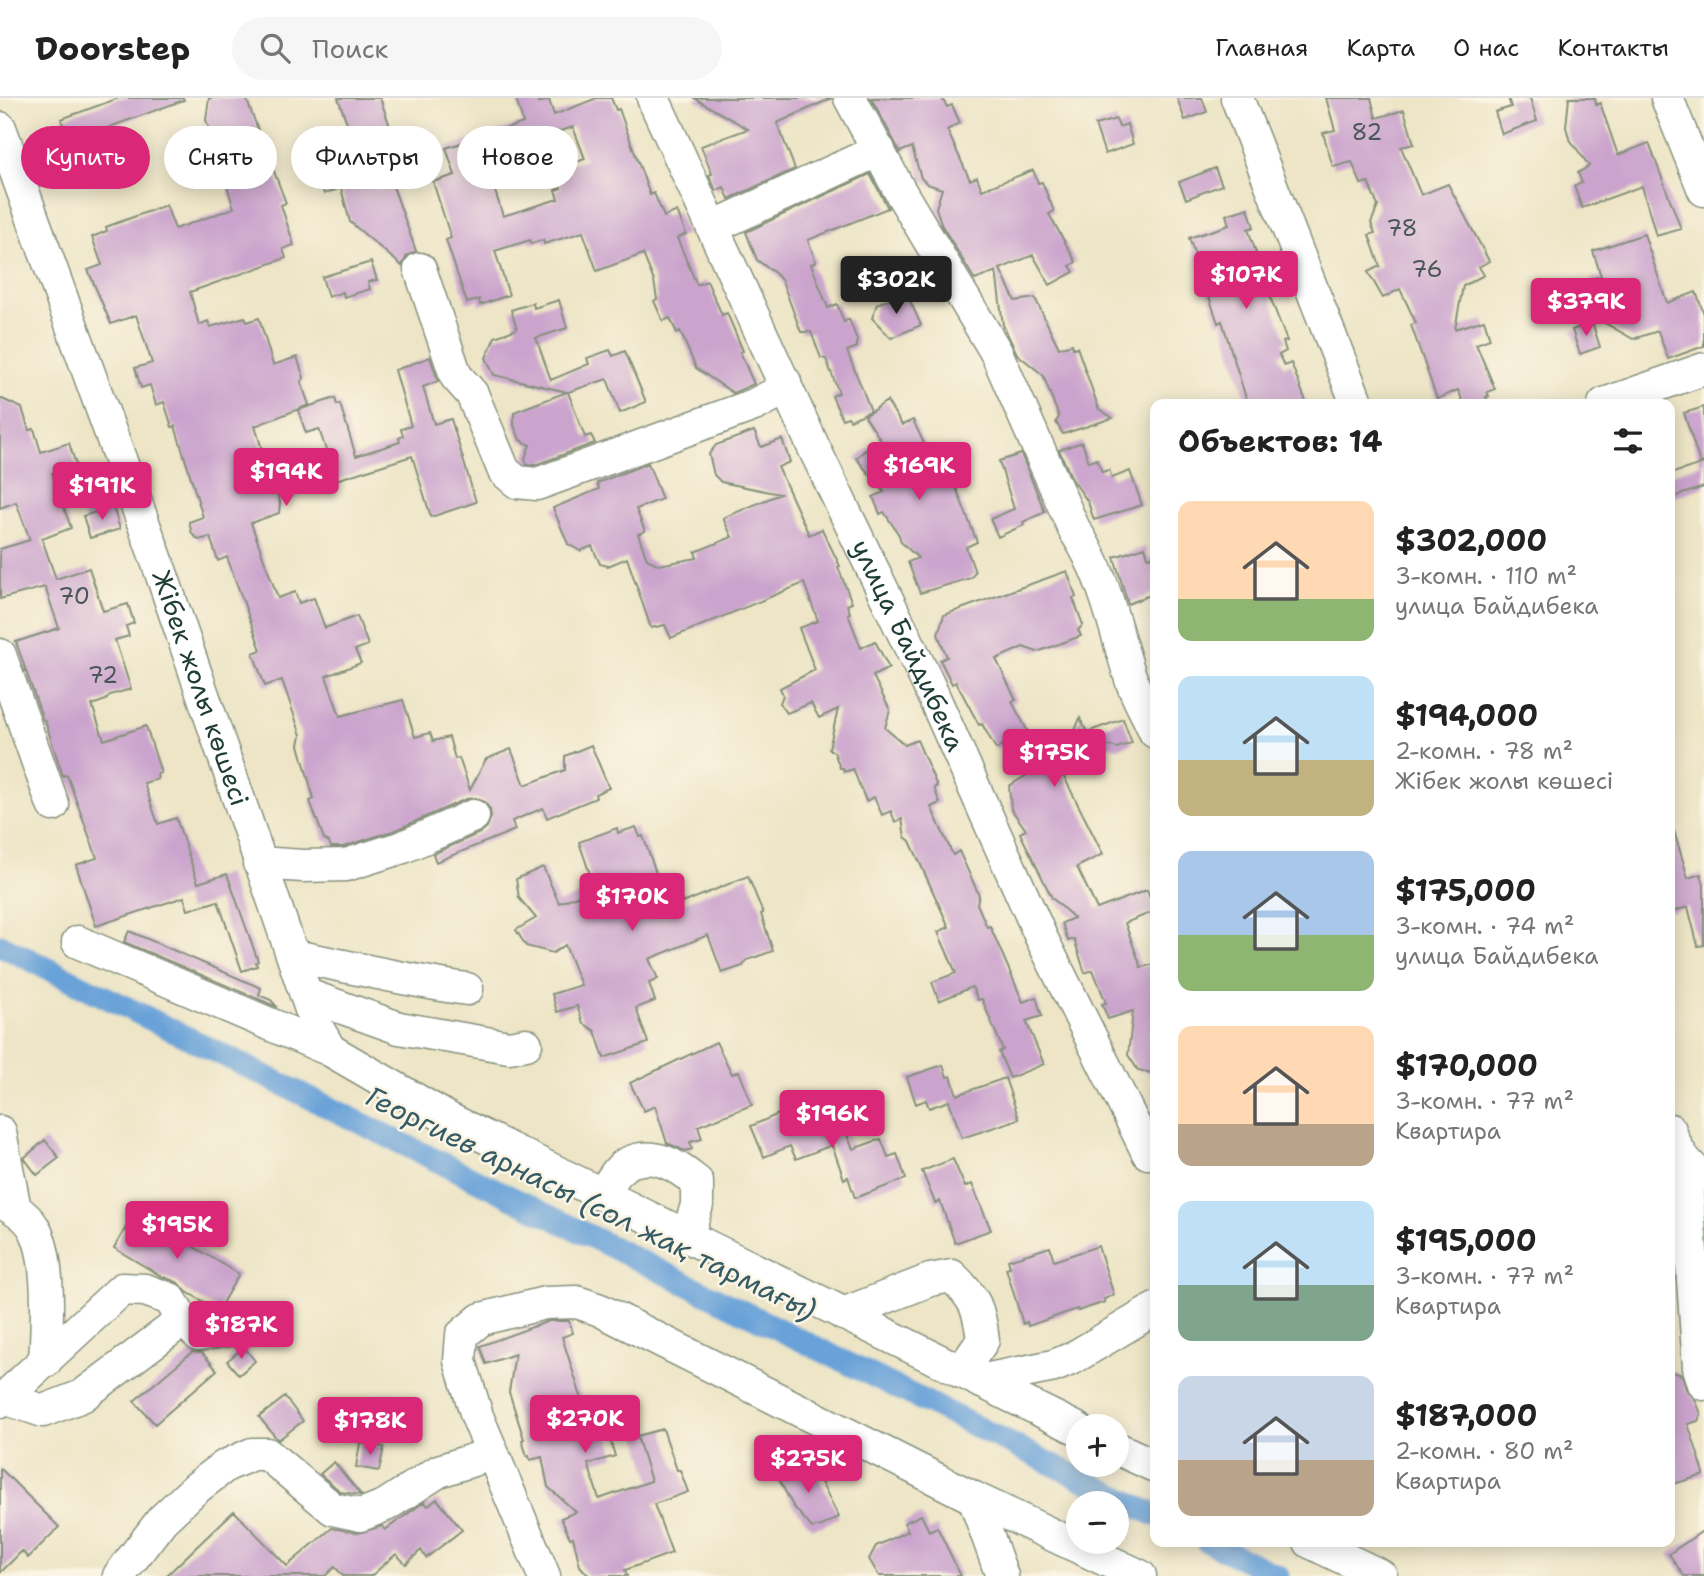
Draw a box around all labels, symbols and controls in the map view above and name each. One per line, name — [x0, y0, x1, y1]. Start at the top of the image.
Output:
search box — [232, 17, 722, 80]
text: Doorstep — [35, 26, 190, 71]
icon: search — [256, 29, 294, 67]
text: Поиск — [312, 31, 388, 66]
text: Главная — [1215, 32, 1308, 64]
text: Карта — [1346, 32, 1415, 64]
text: О нас — [1453, 32, 1519, 64]
text: Контакты — [1557, 32, 1669, 64]
house number: 82 — [1352, 117, 1382, 147]
chip: Купить — [21, 126, 150, 189]
chip: Снять — [164, 126, 277, 189]
chip: Фильтры — [291, 126, 443, 189]
chip: Новое — [457, 126, 578, 189]
house number: 78 — [1386, 213, 1418, 243]
pin: $107K — [1197, 252, 1295, 311]
house number: 76 — [1411, 254, 1443, 284]
pin: $302K — [847, 256, 945, 316]
text: $107K — [1210, 259, 1282, 289]
text: $302K — [857, 264, 935, 294]
pin: $379K — [1537, 278, 1635, 338]
text: $379K — [1547, 286, 1625, 316]
text: Объектов: 14 — [1178, 421, 1383, 462]
icon: filters — [1609, 422, 1647, 460]
pin: $169K — [870, 442, 968, 502]
pin: $194K — [237, 448, 335, 508]
text: $169K — [883, 450, 955, 480]
text: $194K — [250, 456, 322, 486]
pin: $191K — [53, 462, 151, 522]
text: $191K — [69, 470, 135, 500]
text: $302,000 — [1395, 520, 1547, 561]
icon: home — [1234, 529, 1318, 613]
street label: улица Байдибека — [844, 533, 974, 757]
text: 3-комн. · 110 m² — [1395, 561, 1577, 591]
street label: Жібек жолы көшесі — [145, 566, 258, 810]
house number: 70 — [58, 581, 90, 611]
text: улица Байдибека — [1395, 591, 1599, 621]
house number: 72 — [88, 660, 118, 690]
text: $194,000 — [1395, 695, 1538, 736]
icon: home — [1234, 704, 1318, 788]
pin: $175K — [1005, 730, 1103, 789]
text: 2-комн. · 78 m² — [1395, 736, 1573, 766]
text: $175K — [1019, 737, 1089, 767]
text: Жібек жолы көшесі — [1395, 766, 1613, 796]
text: $175,000 — [1395, 870, 1536, 911]
pin: $170K — [583, 874, 681, 933]
icon: home — [1234, 879, 1318, 963]
text: $170K — [596, 881, 668, 911]
text: 3-комн. · 74 m² — [1395, 911, 1574, 941]
text: улица Байдибека — [1395, 941, 1599, 971]
text: $170,000 — [1395, 1045, 1538, 1086]
icon: home — [1234, 1054, 1318, 1138]
water label: Георгиев арнасы (сол жақ тармағы) — [359, 1077, 823, 1329]
text: 3-комн. · 77 m² — [1395, 1086, 1574, 1116]
pin: $196K — [783, 1090, 881, 1150]
text: $196K — [796, 1098, 868, 1128]
text: Квартира — [1395, 1116, 1501, 1146]
pin: $195K — [128, 1202, 226, 1261]
text: $195K — [141, 1209, 213, 1239]
text: $195,000 — [1395, 1220, 1537, 1261]
icon: home — [1234, 1229, 1318, 1313]
text: 3-комн. · 77 m² — [1395, 1261, 1574, 1291]
text: Квартира — [1395, 1291, 1501, 1321]
pin: $187K — [192, 1302, 290, 1361]
text: $187K — [205, 1309, 277, 1339]
text: $187,000 — [1395, 1395, 1538, 1436]
pin: $270K — [536, 1396, 634, 1455]
pin: $178K — [321, 1398, 419, 1457]
text: $270K — [546, 1403, 624, 1433]
icon: home — [1234, 1404, 1318, 1488]
text: $178K — [334, 1405, 406, 1435]
map controls — [1066, 1414, 1129, 1554]
button: + — [1066, 1414, 1129, 1477]
pin: $275K — [759, 1436, 857, 1495]
text: 2-комн. · 80 m² — [1395, 1436, 1574, 1466]
text: $275K — [770, 1443, 846, 1473]
text: Квартира — [1395, 1466, 1501, 1496]
button: − — [1066, 1491, 1129, 1554]

